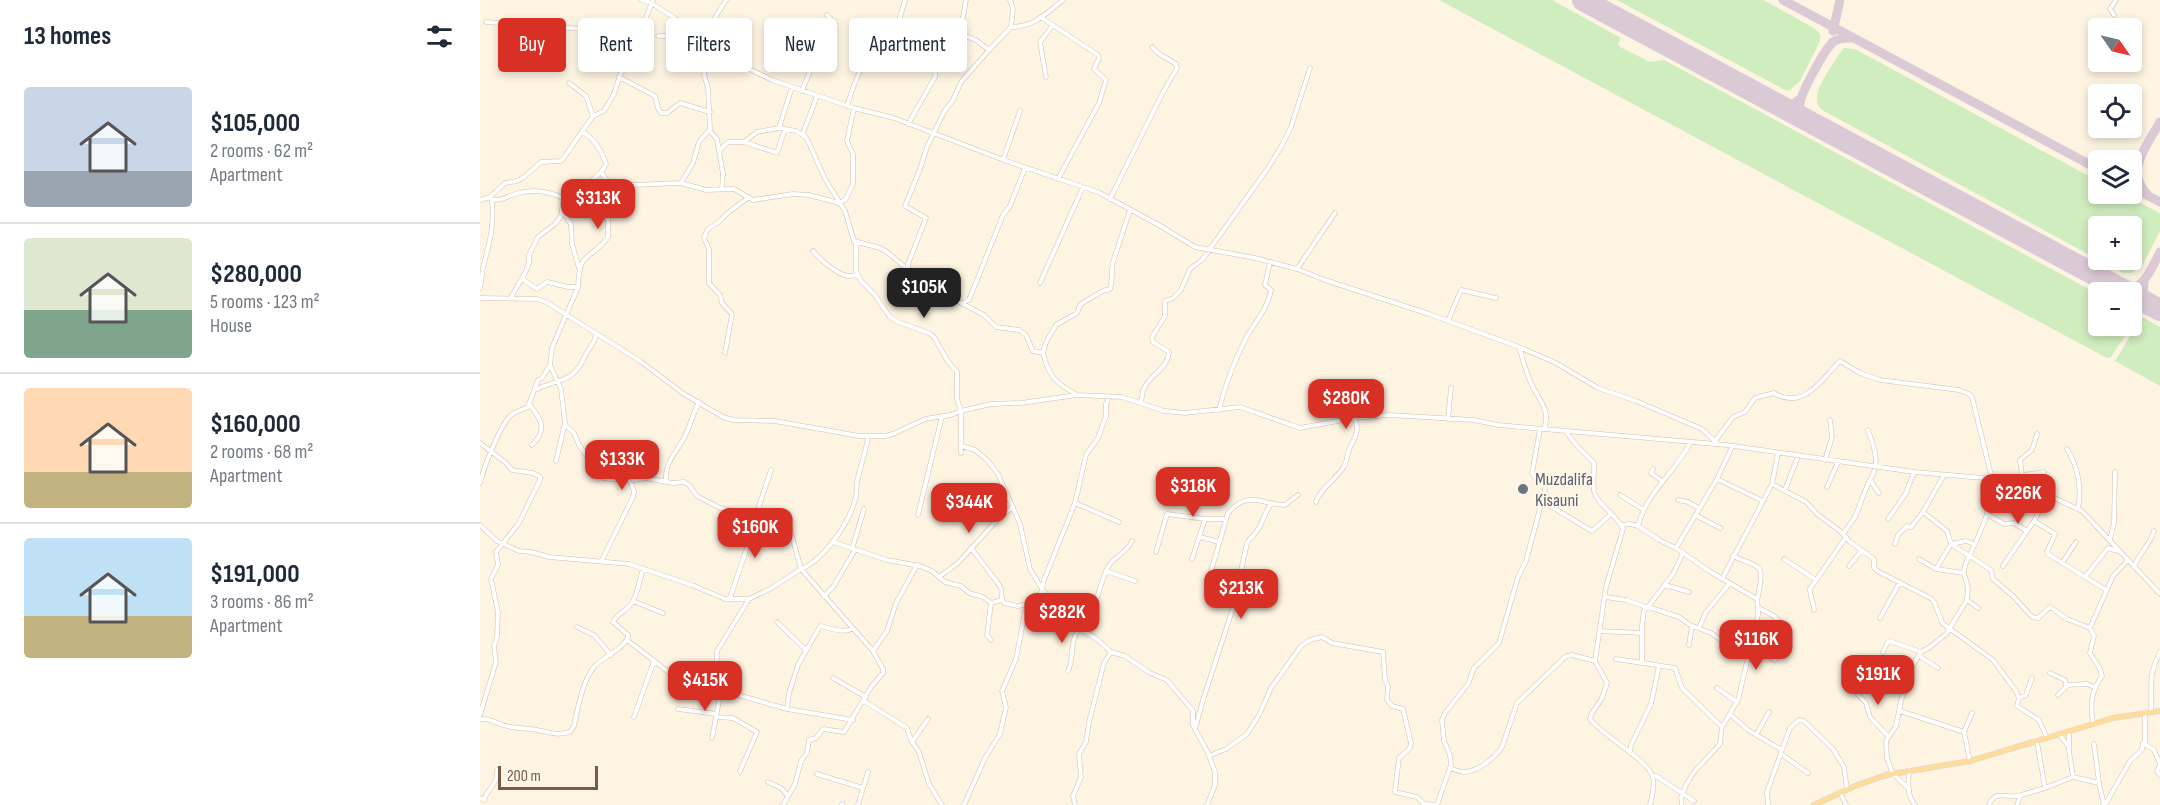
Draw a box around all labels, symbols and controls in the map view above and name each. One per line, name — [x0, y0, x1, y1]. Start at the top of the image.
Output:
chip: Buy — [498, 18, 566, 72]
chip: Rent — [578, 18, 654, 72]
chip: Filters — [666, 18, 752, 72]
chip: New — [764, 18, 837, 72]
chip: Apartment — [849, 18, 967, 72]
north arrow — [2088, 18, 2142, 72]
map controls — [2088, 18, 2142, 336]
icon: filters — [423, 20, 456, 53]
text: 13 homes — [24, 21, 111, 52]
button: locate — [2088, 84, 2142, 138]
text: $105,000 — [210, 108, 300, 139]
icon: home — [72, 111, 144, 183]
text: 2 rooms · 62 m² — [210, 139, 313, 163]
button: layers — [2088, 150, 2142, 204]
text: Apartment — [210, 163, 283, 187]
pin: $313K — [556, 179, 640, 230]
text: $313K — [575, 186, 621, 210]
button: + — [2088, 216, 2142, 270]
text: $280,000 — [210, 259, 302, 290]
icon: home — [72, 262, 144, 334]
pin: $105K — [882, 268, 966, 319]
text: $105K — [901, 275, 947, 299]
button: − — [2088, 282, 2142, 336]
text: 5 rooms · 123 m² — [210, 290, 320, 314]
text: House — [210, 314, 252, 338]
pin: $280K — [1304, 379, 1388, 430]
text: $280K — [1322, 386, 1370, 410]
text: $160,000 — [210, 409, 301, 440]
icon: home — [72, 412, 144, 484]
text: 2 rooms · 68 m² — [210, 440, 314, 464]
pin: $133K — [580, 440, 664, 491]
text: $133K — [599, 447, 645, 471]
text: Apartment — [210, 464, 283, 488]
pin: $318K — [1151, 467, 1235, 518]
place label: Muzdalifa Kisauni — [1535, 469, 1593, 511]
text: $318K — [1170, 474, 1216, 498]
pin: $226K — [1976, 474, 2060, 525]
text: $226K — [1994, 481, 2042, 505]
marker: Muzdalifa Kisauni — [1516, 482, 1530, 496]
pin: $344K — [927, 483, 1011, 534]
text: $344K — [945, 490, 993, 514]
pin: $160K — [713, 508, 797, 559]
text: $160K — [732, 515, 778, 539]
text: $191,000 — [210, 559, 300, 590]
icon: home — [72, 562, 144, 634]
pin: $213K — [1199, 569, 1283, 620]
text: $213K — [1218, 576, 1264, 600]
text: 3 rooms · 86 m² — [210, 590, 314, 614]
pin: $282K — [1020, 593, 1104, 644]
text: $282K — [1038, 600, 1086, 624]
text: Apartment — [210, 614, 283, 638]
pin: $116K — [1714, 620, 1798, 671]
text: $116K — [1733, 627, 1779, 651]
pin: $191K — [1836, 655, 1920, 706]
pin: $415K — [663, 661, 747, 712]
text: $191K — [1855, 662, 1901, 686]
text: $415K — [682, 668, 728, 692]
scale bar — [498, 763, 598, 790]
text: 200 m — [507, 767, 541, 786]

